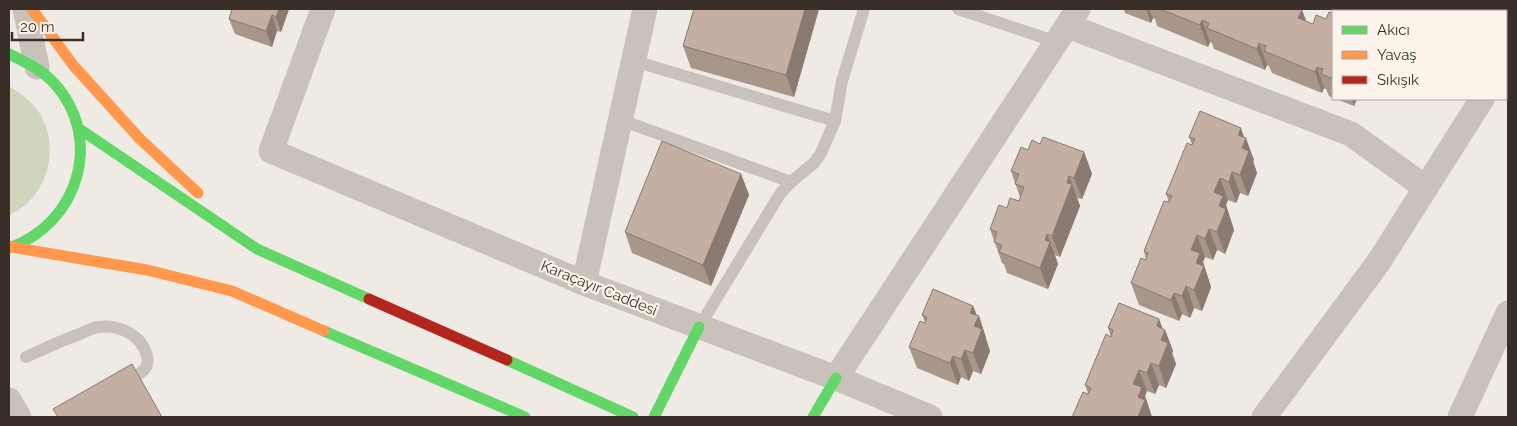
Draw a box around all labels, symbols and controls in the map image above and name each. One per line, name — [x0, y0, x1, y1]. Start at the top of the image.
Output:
scale bar — [12, 10, 84, 42]
legend — [1332, 10, 1507, 100]
text: 20 m — [20, 18, 55, 36]
text: Akıcı — [1377, 21, 1410, 39]
text: Yavaş — [1377, 46, 1417, 64]
text: Sıkışık — [1377, 71, 1419, 89]
street label: Karaçayır Caddesi — [538, 256, 660, 320]

